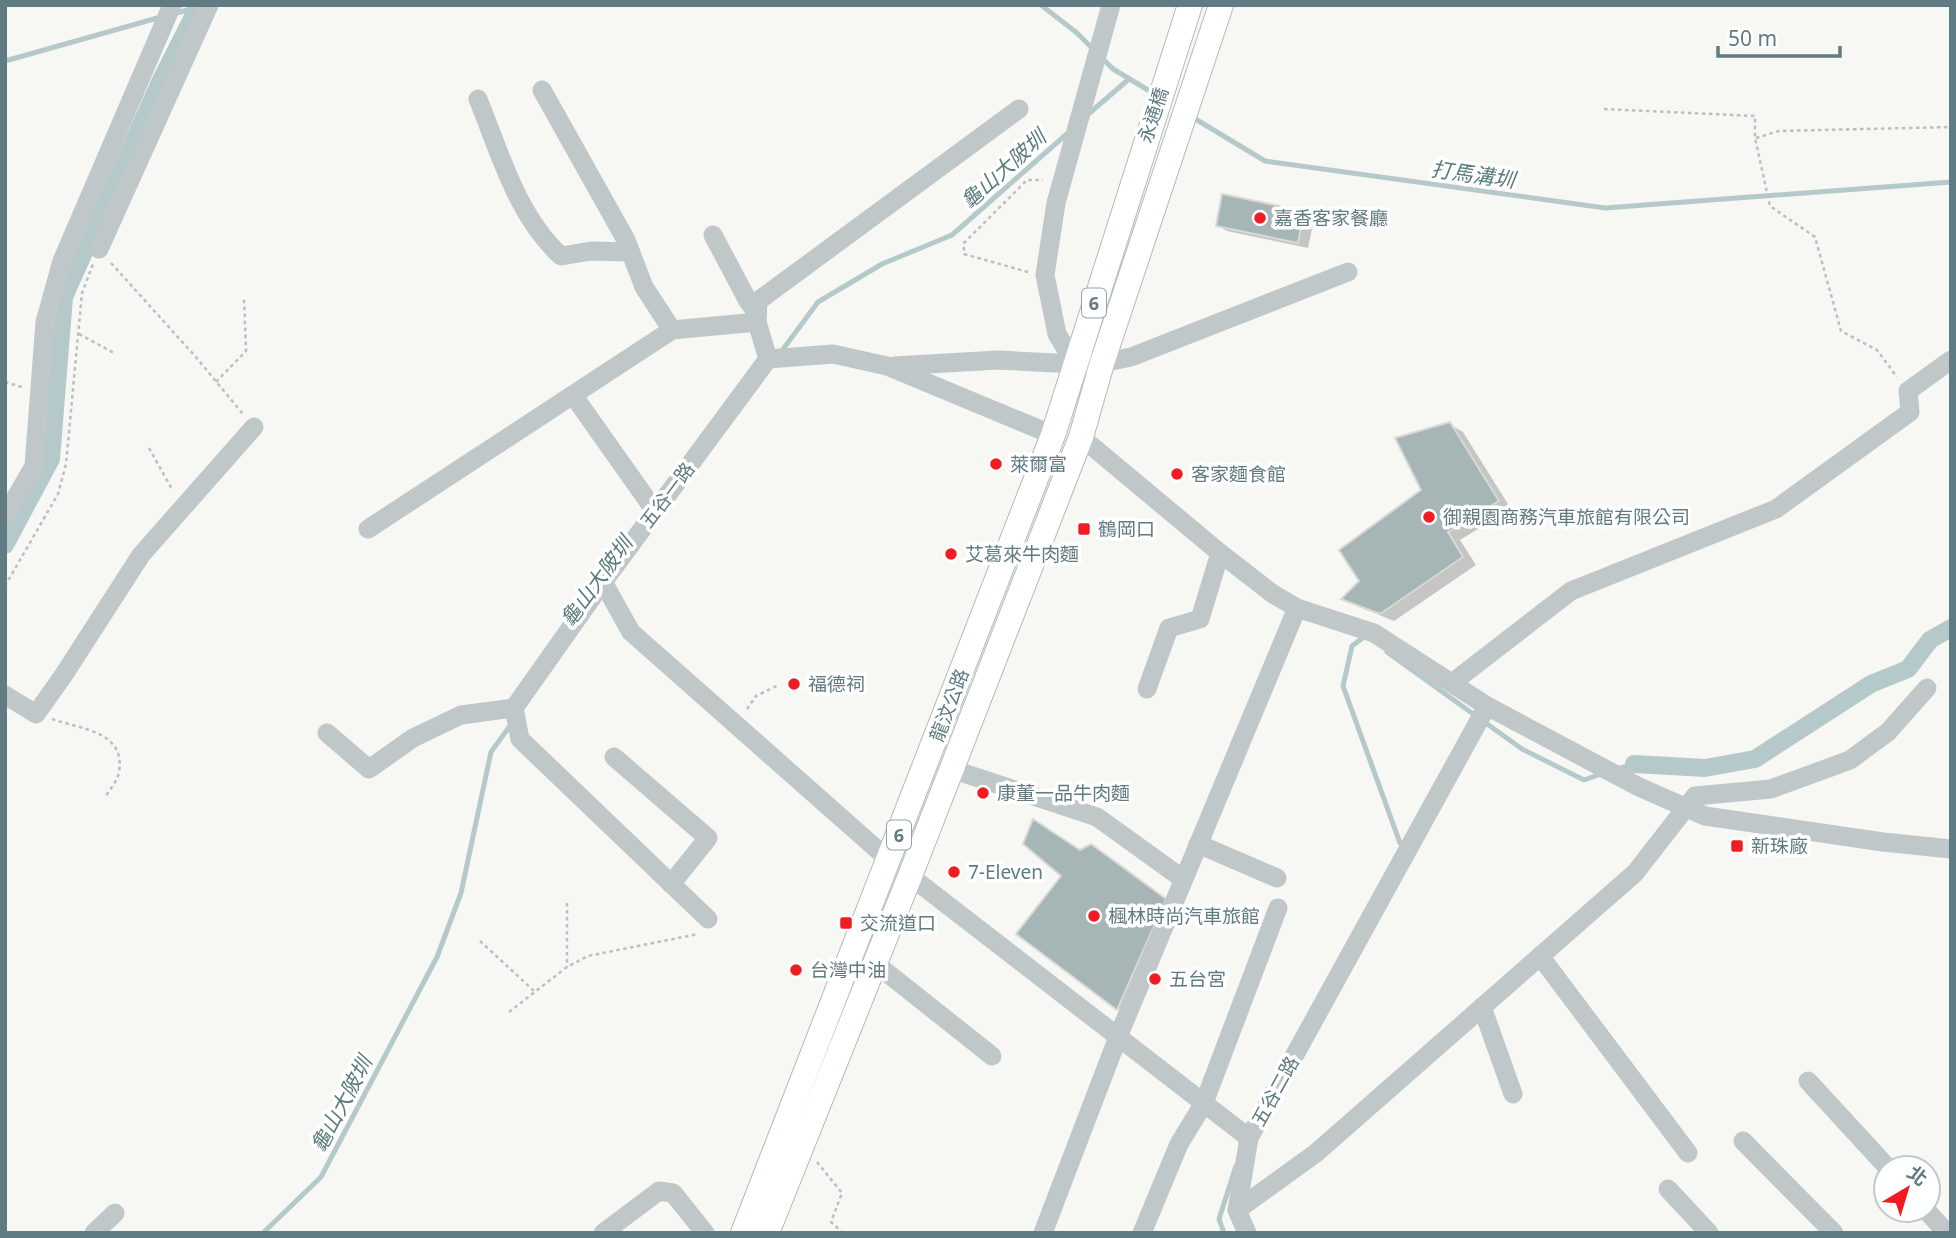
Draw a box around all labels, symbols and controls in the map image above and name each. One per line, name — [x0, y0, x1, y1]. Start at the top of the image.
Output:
scale bar — [1718, 14, 1840, 58]
text: 50 m — [1728, 24, 1777, 52]
street label: 永通橋 — [1132, 84, 1174, 146]
water label: 龜山大陂圳 — [955, 121, 1054, 215]
water label: 打馬溝圳 — [1429, 154, 1520, 194]
place label: 嘉香客家餐廳 — [1274, 205, 1388, 231]
marker: 嘉香客家餐廳 — [1252, 210, 1268, 226]
road number: 6 — [1082, 288, 1106, 318]
place label: 萊爾富 — [1010, 451, 1067, 477]
marker: 萊爾富 — [988, 456, 1004, 472]
street label: 五谷一路 — [634, 457, 700, 533]
place label: 客家麵食館 — [1191, 461, 1286, 487]
marker: 客家麵食館 — [1169, 466, 1185, 482]
place label: 御親園商務汽車旅館有限公司 — [1443, 504, 1690, 530]
marker: 御親園商務汽車旅館有限公司 — [1421, 509, 1437, 525]
place label: 鶴岡口 — [1098, 516, 1155, 542]
marker: 鶴岡口 — [1076, 521, 1092, 537]
water label: 龜山大陂圳 — [554, 528, 640, 632]
place label: 艾葛來牛肉麵 — [965, 541, 1079, 567]
marker: 艾葛來牛肉麵 — [943, 546, 959, 562]
street label: 龍汶公路 — [923, 665, 975, 745]
place label: 福德祠 — [808, 671, 865, 697]
marker: 福德祠 — [786, 676, 802, 692]
place label: 康董一品牛肉麵 — [997, 780, 1130, 806]
marker: 康董一品牛肉麵 — [975, 785, 991, 801]
road number: 6 — [887, 820, 911, 850]
place label: 新珠廠 — [1751, 833, 1808, 859]
marker: 新珠廠 — [1729, 838, 1745, 854]
place label: 7-Eleven — [968, 859, 1043, 885]
marker: 7-Eleven — [946, 864, 962, 880]
place label: 楓林時尚汽車旅館 — [1108, 903, 1260, 929]
marker: 楓林時尚汽車旅館 — [1086, 908, 1102, 924]
place label: 交流道口 — [860, 910, 936, 936]
marker: 交流道口 — [838, 915, 854, 931]
place label: 台灣中油 — [810, 957, 886, 983]
marker: 台灣中油 — [788, 962, 804, 978]
place label: 五台宮 — [1169, 966, 1226, 992]
marker: 五台宮 — [1147, 971, 1163, 987]
water label: 龜山大陂圳 — [304, 1048, 379, 1157]
street label: 五谷二路 — [1245, 1051, 1305, 1131]
north arrow — [1872, 1154, 1942, 1224]
text: 北 — [1902, 1160, 1933, 1192]

